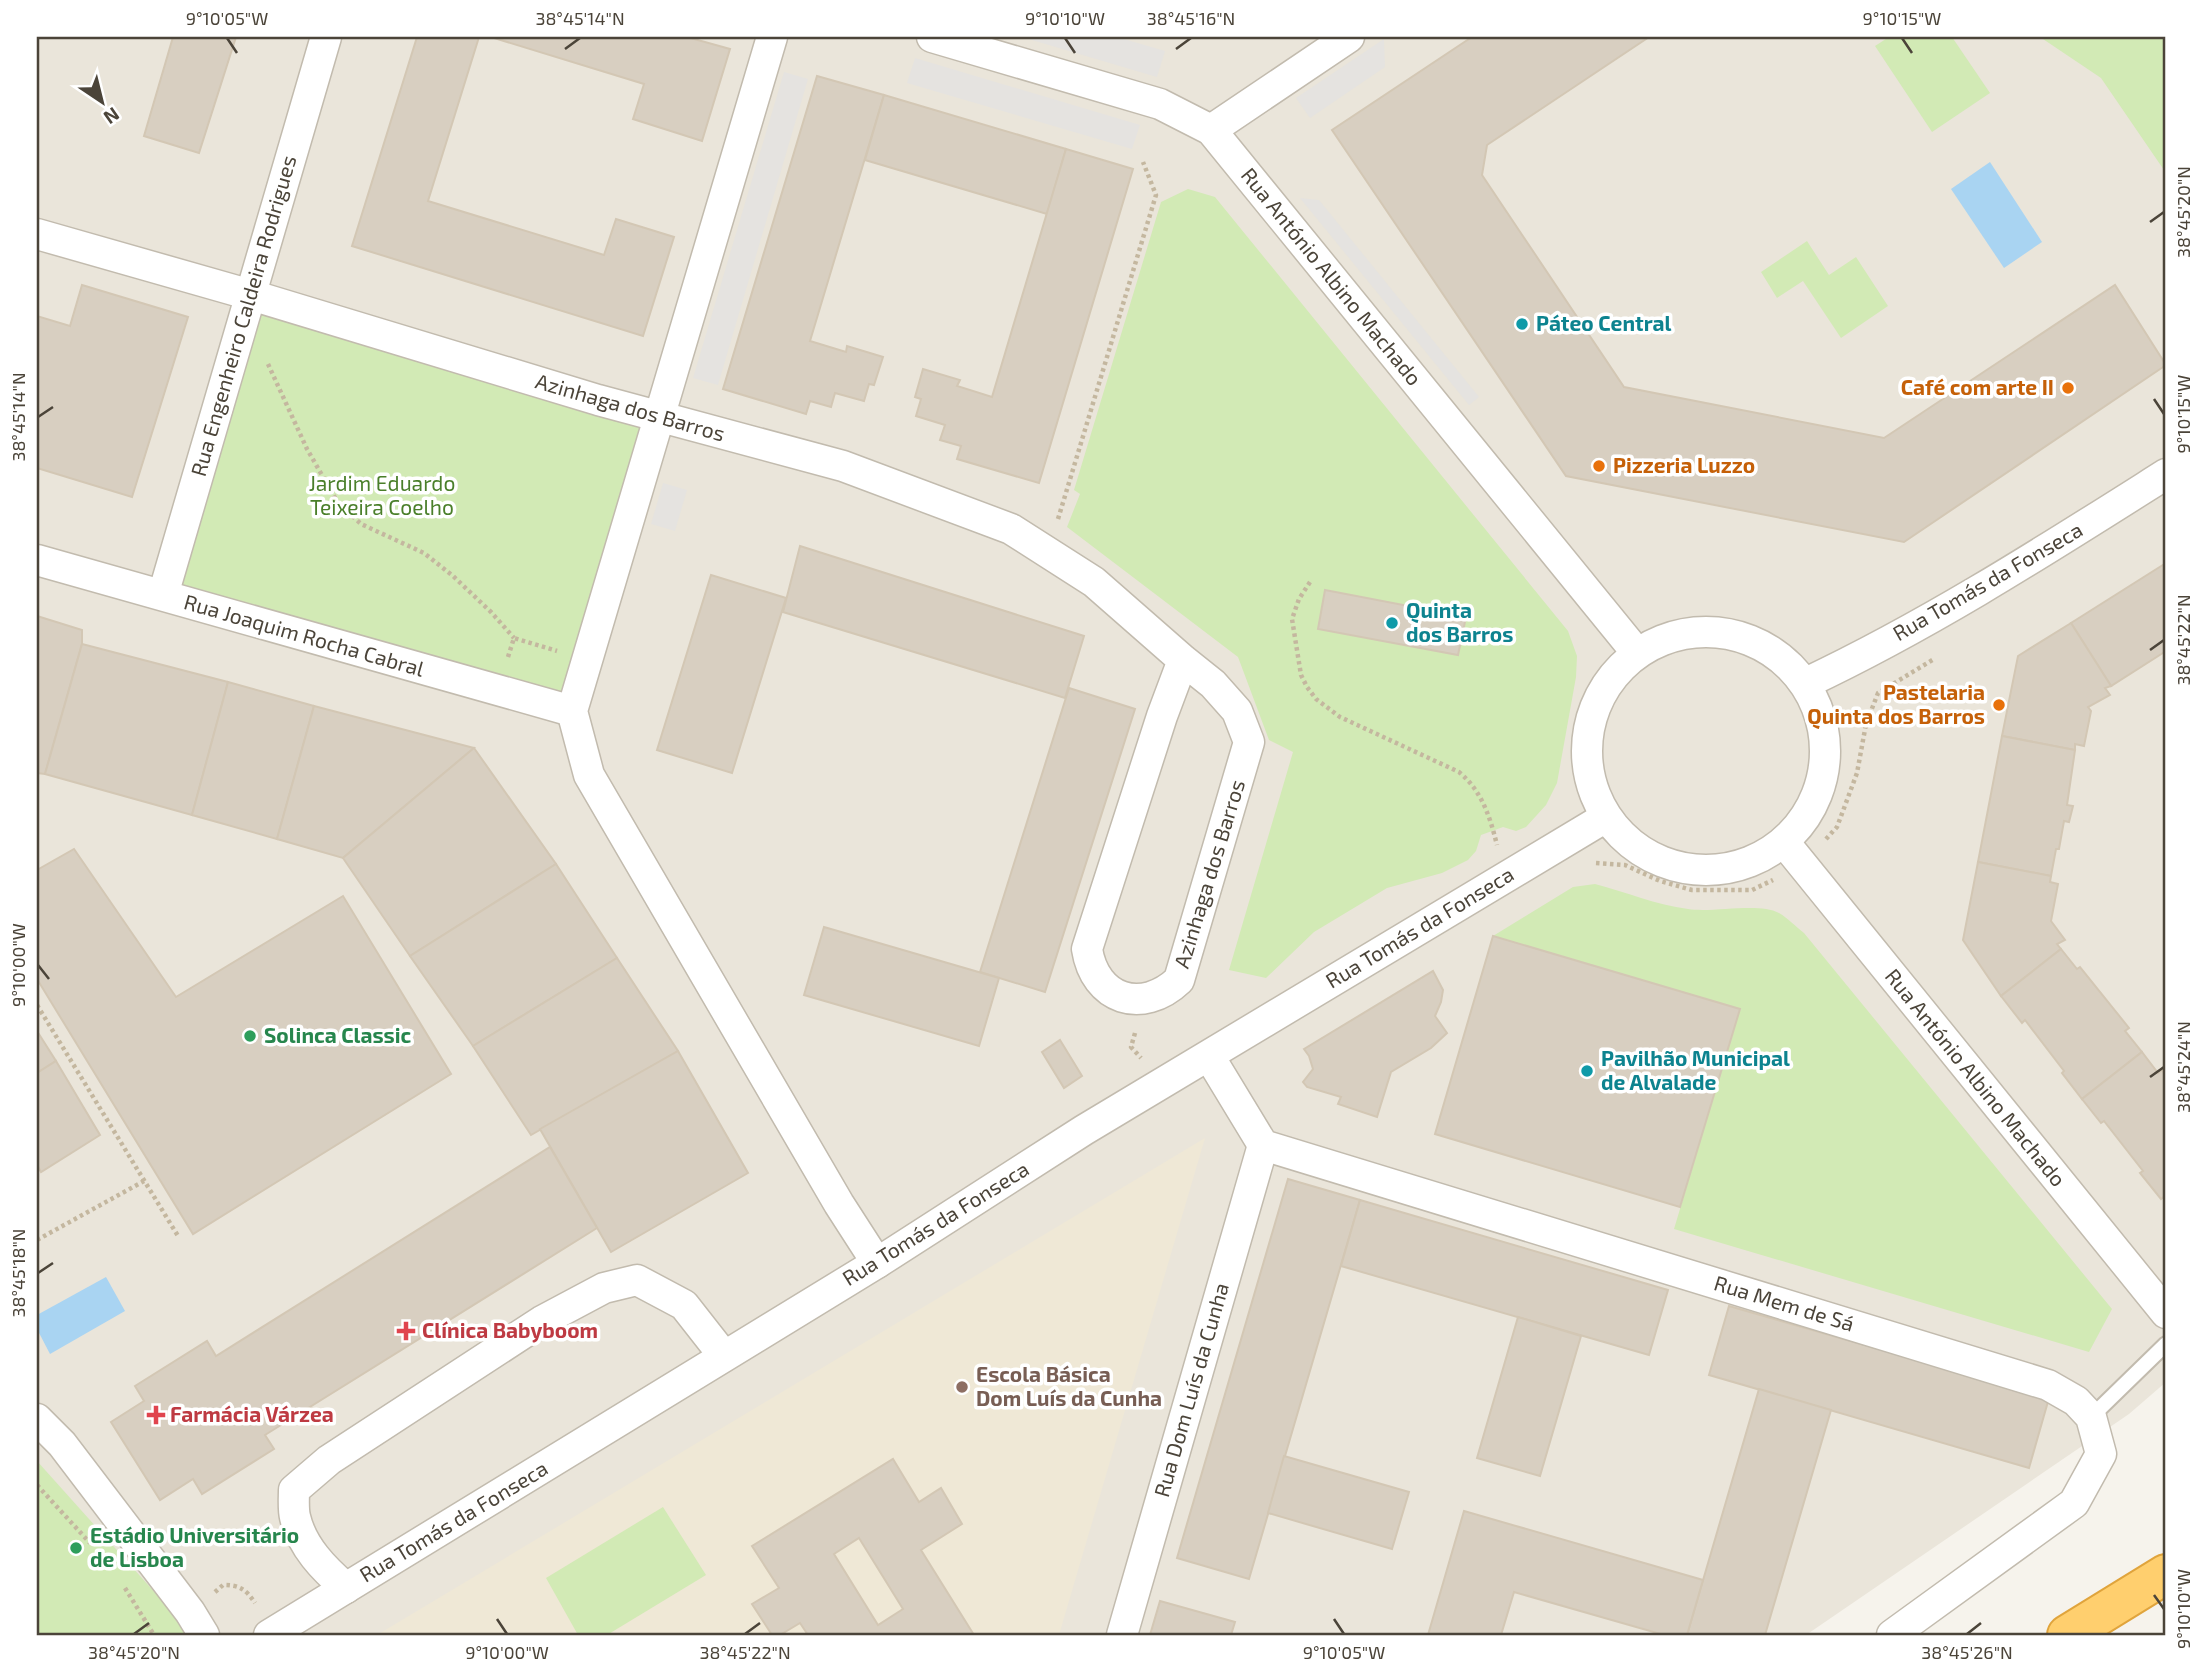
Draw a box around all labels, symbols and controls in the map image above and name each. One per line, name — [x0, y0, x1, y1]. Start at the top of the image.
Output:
text: 9°10'05"W — [186, 7, 268, 29]
text: 38°45'14"N — [535, 7, 625, 29]
text: 9°10'10"W — [1025, 7, 1105, 29]
text: 38°45'16"N — [1147, 7, 1235, 29]
text: 9°10'15"W — [1863, 7, 1941, 29]
north arrow — [66, 66, 136, 136]
text: N — [100, 103, 124, 130]
street label: Rua Engenheiro Caldeira Rodrigues — [185, 152, 300, 479]
street label: Rua António Albino Machado — [1237, 162, 1428, 390]
text: 38°45'20"N — [2172, 166, 2194, 258]
place label: Páteo Central — [1536, 310, 1672, 335]
marker: Páteo Central — [1514, 316, 1530, 332]
street label: Azinhaga dos Barros — [533, 368, 728, 446]
text: 38°45'14"N — [7, 372, 29, 462]
place label: Café com arte II — [1901, 374, 2054, 399]
text: 9°10'15"W — [2172, 375, 2194, 453]
marker: Café com arte II — [2060, 380, 2076, 396]
place label: Pizzeria Luzzo — [1613, 452, 1755, 477]
marker: Pizzeria Luzzo — [1591, 458, 1607, 474]
park label: Jardim Eduardo Teixeira Coelho — [309, 470, 455, 519]
street label: Rua Tomás da Fonseca — [1888, 516, 2087, 645]
street label: Rua Joaquim Rocha Cabral — [181, 588, 428, 681]
text: 38°45'22"N — [2172, 594, 2194, 686]
place label: Quinta dos Barros — [1406, 597, 1513, 646]
marker: Quinta dos Barros — [1384, 615, 1400, 631]
place label: Pastelaria Quinta dos Barros — [1807, 679, 1985, 729]
marker: Pastelaria Quinta dos Barros — [1991, 697, 2007, 713]
street label: Azinhaga dos Barros — [1168, 776, 1249, 971]
street label: Rua Tomás da Fonseca — [1321, 861, 1518, 993]
text: 9°10'00"W — [7, 923, 29, 1007]
street label: Rua António Albino Machado — [1881, 963, 2072, 1191]
text: 38°45'24"N — [2172, 1021, 2194, 1113]
place label: Solinca Classic — [264, 1022, 411, 1047]
marker: Solinca Classic — [242, 1028, 258, 1044]
place label: Pavilhão Municipal de Alvalade — [1601, 1045, 1790, 1094]
marker: Pavilhão Municipal de Alvalade — [1579, 1063, 1595, 1079]
street label: Rua Tomás da Fonseca — [837, 1155, 1033, 1290]
text: 38°45'18"N — [7, 1228, 29, 1318]
street label: Rua Mem de Sá — [1711, 1269, 1858, 1336]
street label: Rua Dom Luís da Cunha — [1148, 1280, 1233, 1500]
place label: Clínica Babyboom — [422, 1317, 598, 1343]
marker: Clínica Babyboom — [396, 1321, 416, 1341]
place label: Escola Básica Dom Luís da Cunha — [976, 1361, 1162, 1410]
marker: Escola Básica Dom Luís da Cunha — [954, 1379, 970, 1395]
place label: Farmácia Várzea — [170, 1401, 334, 1426]
marker: Farmácia Várzea — [148, 1407, 164, 1423]
street label: Rua Tomás da Fonseca — [355, 1455, 552, 1587]
place label: Estádio Universitário de Lisboa — [90, 1522, 299, 1571]
marker: Estádio Universitário de Lisboa — [68, 1540, 84, 1556]
text: 9°10'10"W — [2172, 1569, 2194, 1649]
text: 38°45'20"N — [88, 1641, 180, 1663]
text: 9°10'00"W — [465, 1641, 549, 1663]
text: 38°45'22"N — [699, 1641, 791, 1663]
text: 9°10'05"W — [1303, 1641, 1385, 1663]
text: 38°45'26"N — [1921, 1641, 2013, 1663]

